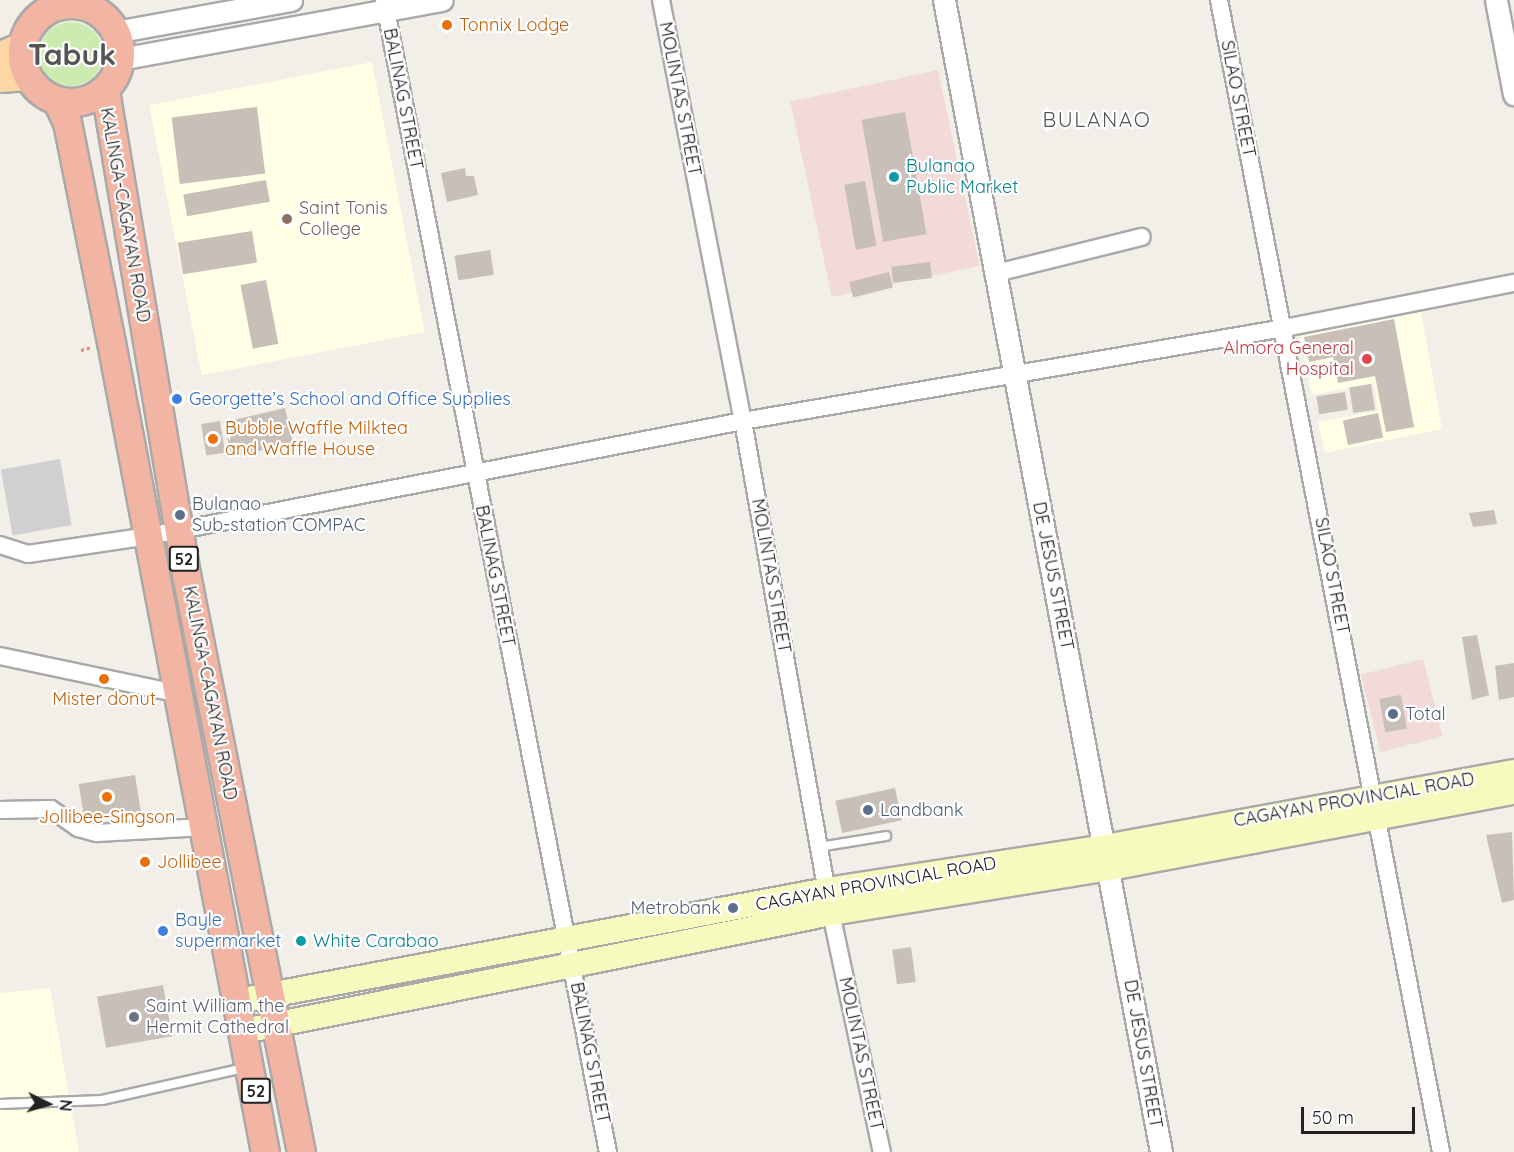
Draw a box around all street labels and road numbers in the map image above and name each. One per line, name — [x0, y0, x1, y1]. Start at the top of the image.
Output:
street label: MOLINTAS STREET — [654, 20, 706, 178]
street label: BALINAG STREET — [379, 26, 427, 172]
street label: SILAO STREET — [1216, 39, 1260, 159]
street label: KALINGA-CAGAYAN ROAD — [95, 106, 155, 324]
street label: MOLINTAS STREET — [747, 497, 795, 655]
street label: DE JESUS STREET — [1028, 500, 1078, 652]
street label: BALINAG STREET — [471, 503, 519, 649]
street label: SILAO STREET — [1310, 516, 1354, 636]
road number: 52 — [168, 546, 201, 572]
street label: KALINGA-CAGAYAN ROAD — [179, 584, 241, 802]
street label: CAGAYAN PROVINCIAL ROAD — [1232, 768, 1476, 832]
street label: CAGAYAN PROVINCIAL ROAD — [754, 852, 998, 916]
street label: MOLINTAS STREET — [834, 975, 888, 1133]
street label: DE JESUS STREET — [1119, 978, 1167, 1130]
street label: BALINAG STREET — [566, 980, 614, 1126]
road number: 52 — [240, 1078, 272, 1104]

